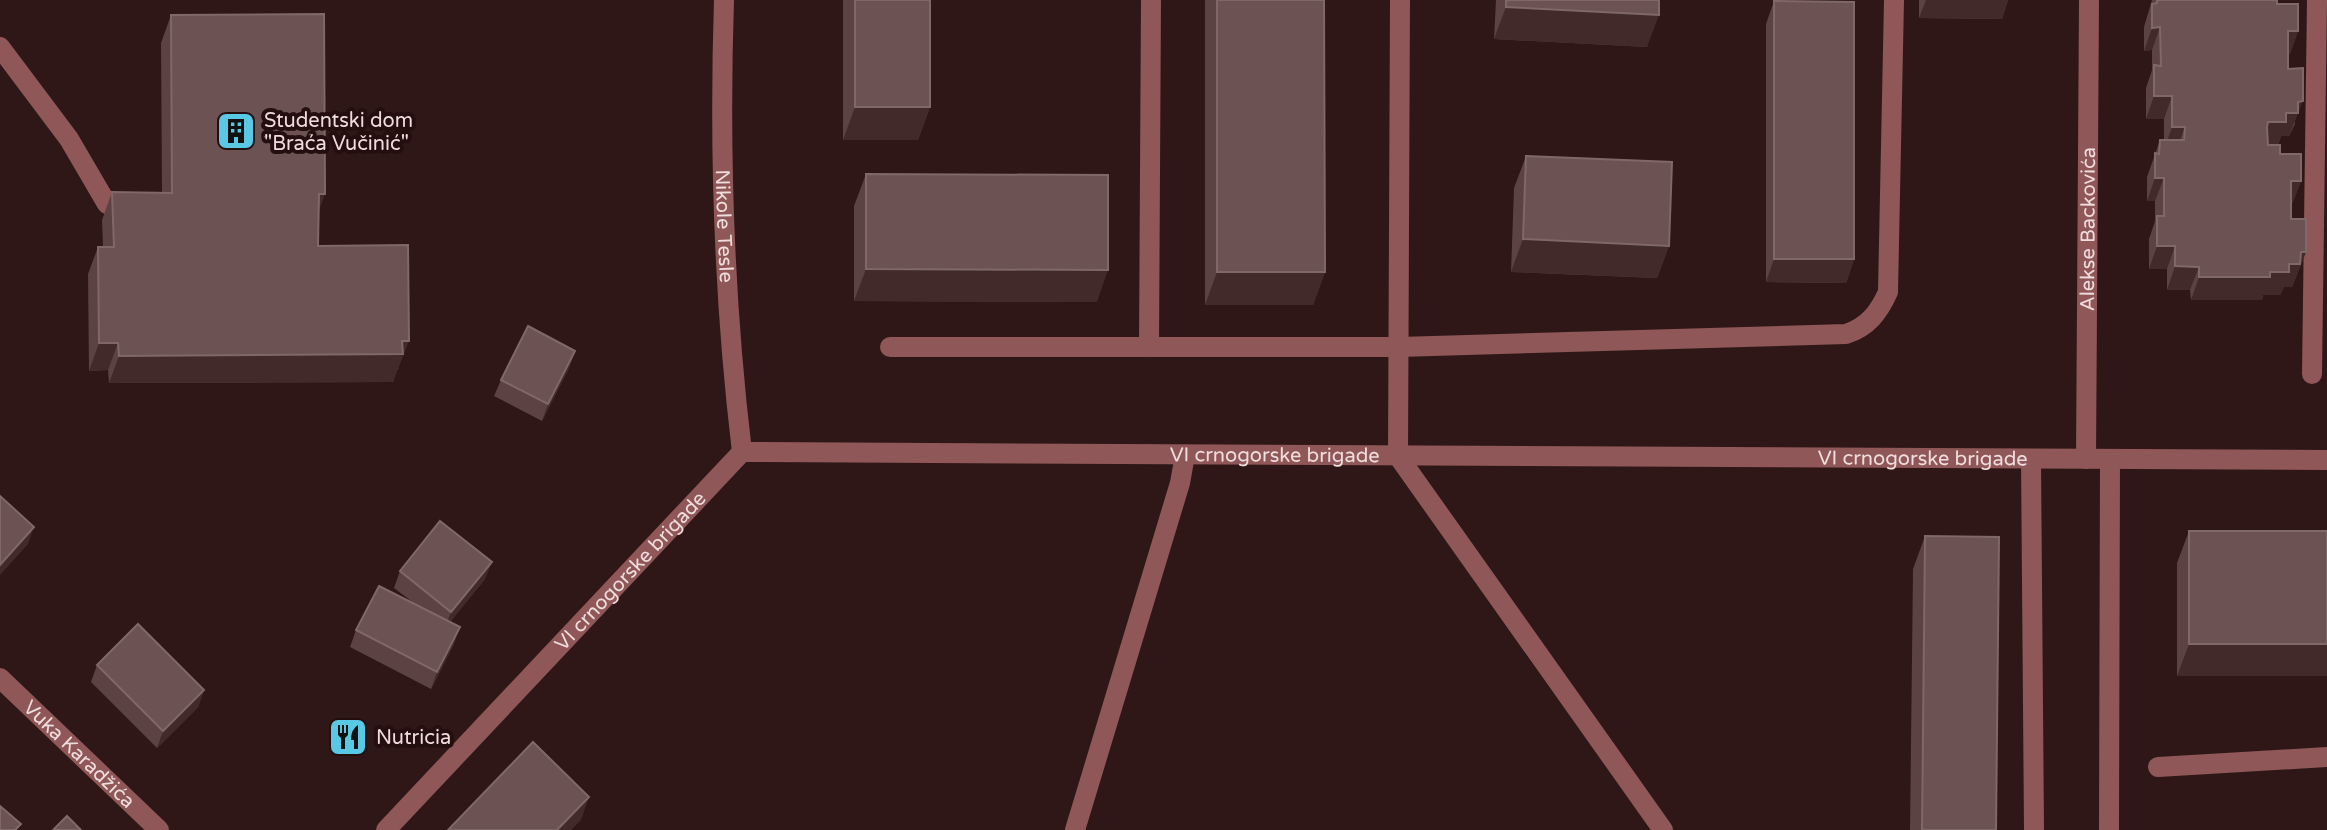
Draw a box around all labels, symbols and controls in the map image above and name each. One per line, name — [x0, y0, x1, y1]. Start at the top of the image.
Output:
place label: Studentski dom "Braća Vučinić" — [264, 109, 413, 156]
building icon: Studentski dom "Braća Vučinić" — [215, 110, 257, 152]
street label: Alekse Backovića — [2076, 147, 2101, 311]
street label: Nikole Tesle — [710, 169, 738, 283]
street label: VI crnogorske brigade — [1170, 443, 1380, 468]
street label: VI crnogorske brigade — [1818, 446, 2028, 471]
street label: VI crnogorske brigade — [550, 487, 712, 656]
street label: Vuka Karadžića — [18, 696, 140, 814]
restaurant icon: Nutricia — [327, 716, 369, 758]
place label: Nutricia — [376, 726, 451, 750]

